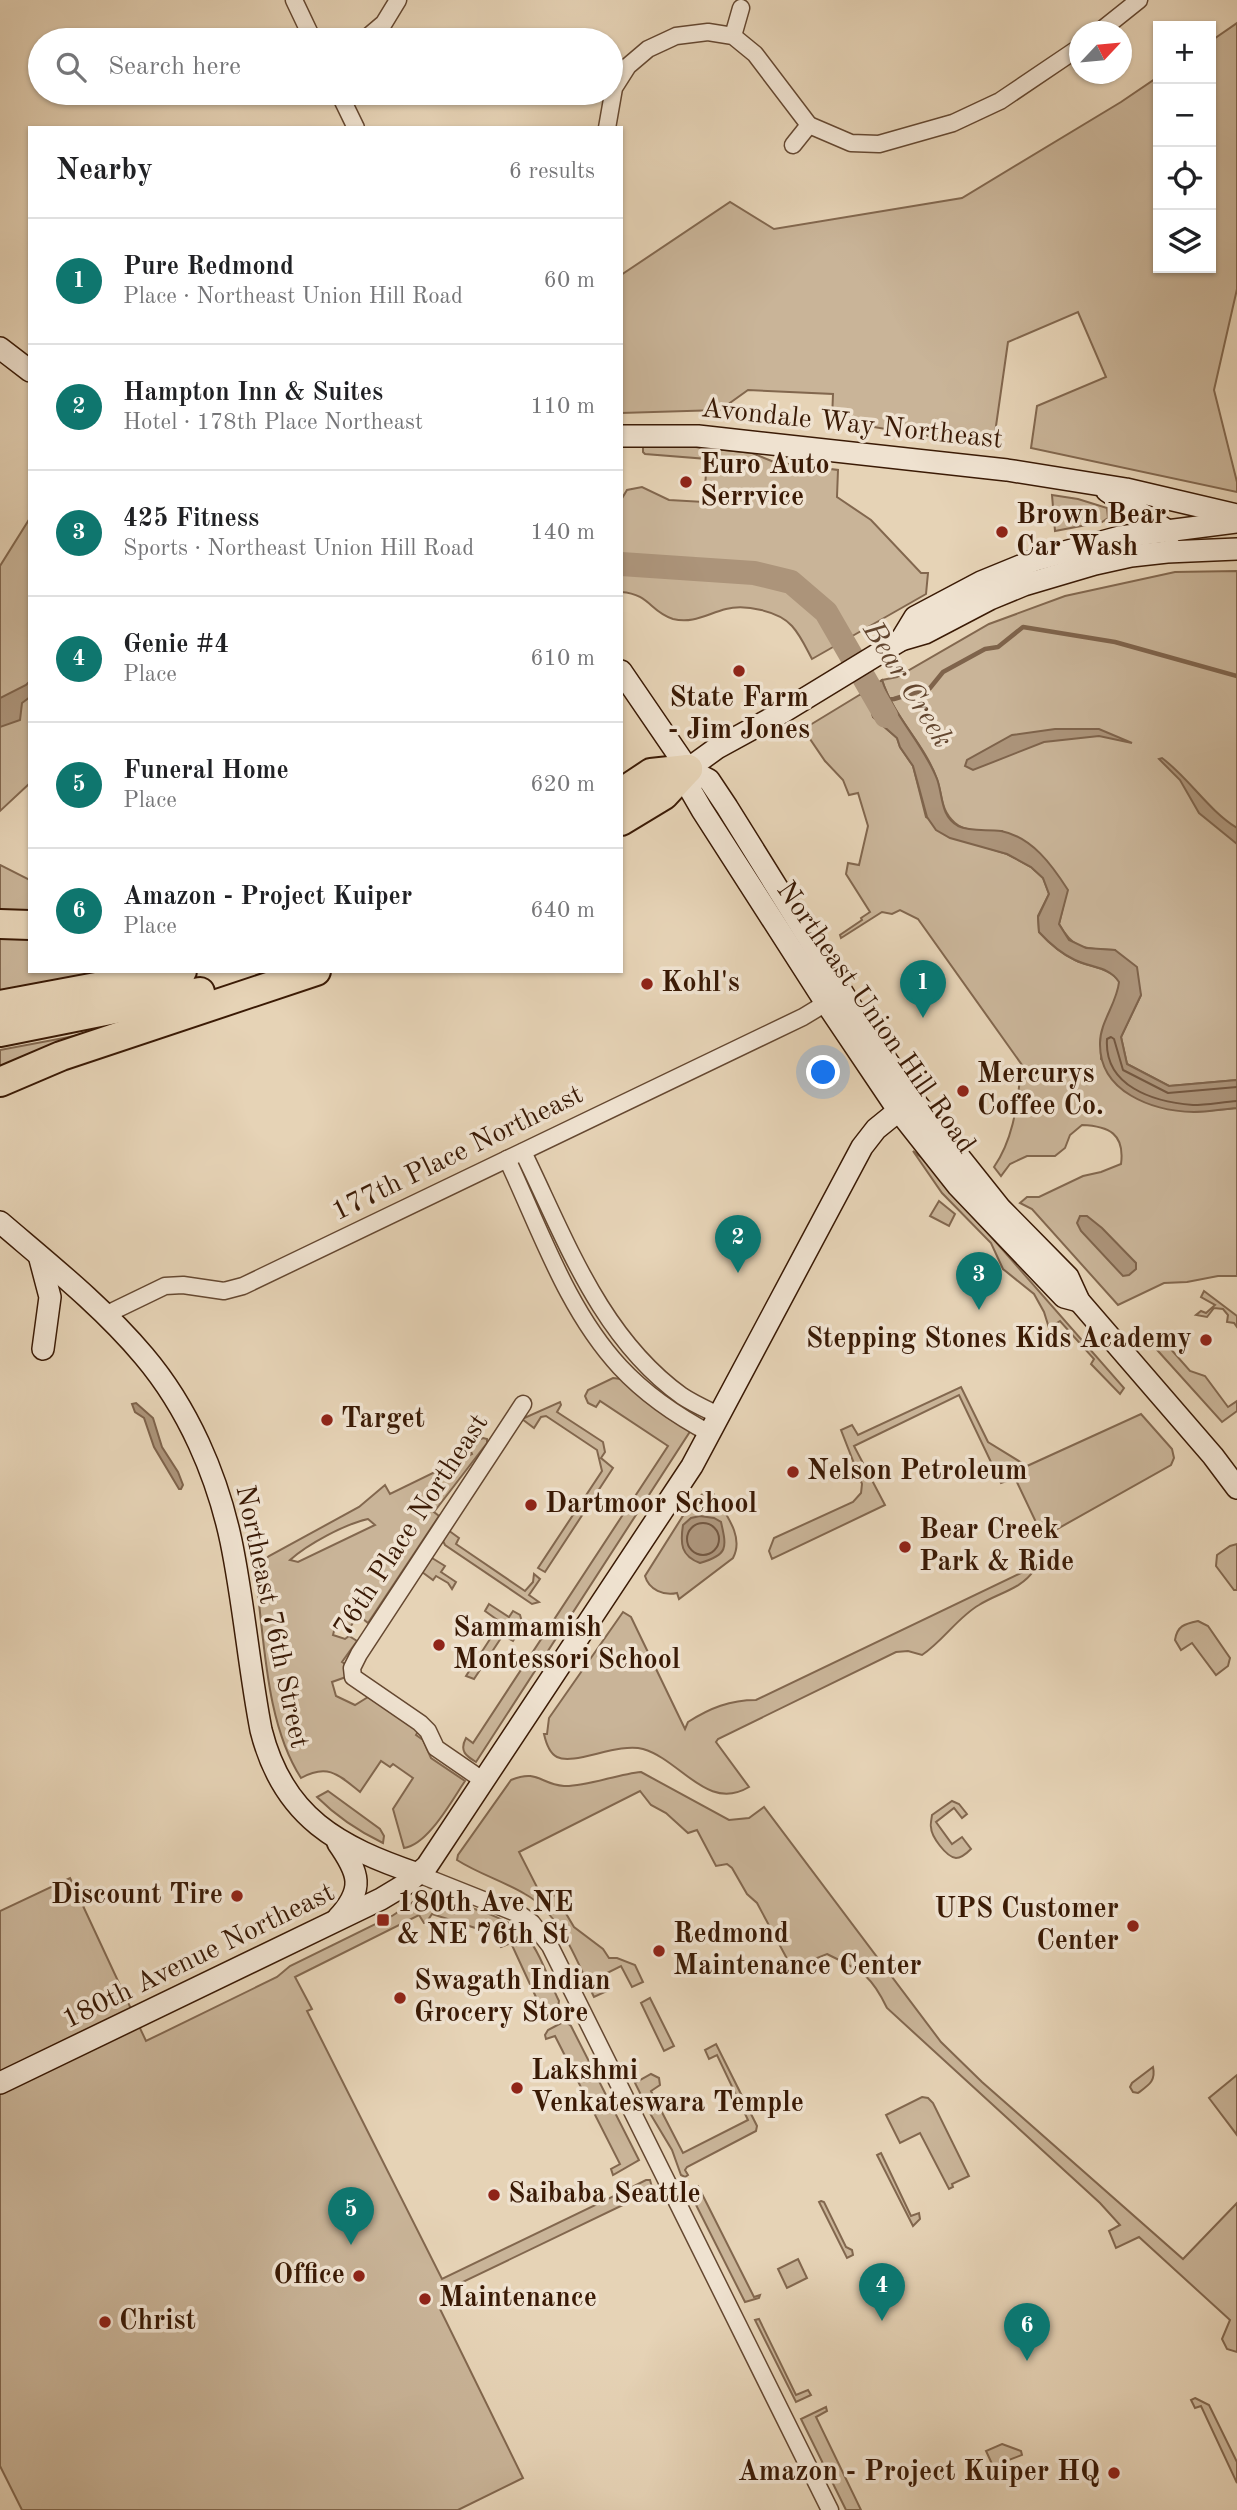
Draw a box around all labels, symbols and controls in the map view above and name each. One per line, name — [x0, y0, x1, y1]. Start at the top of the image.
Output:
north arrow — [1069, 21, 1132, 84]
map controls — [1153, 21, 1216, 273]
button: + — [1153, 21, 1216, 84]
search box — [28, 28, 623, 105]
icon: search — [52, 48, 90, 86]
text: Search here — [108, 54, 241, 80]
button: − — [1153, 84, 1216, 147]
button: locate — [1153, 147, 1216, 210]
text: Nearby — [56, 156, 153, 186]
text: 6 results — [509, 160, 595, 183]
button: layers — [1153, 210, 1216, 273]
text: Pure Redmond — [123, 254, 294, 280]
text: 1 — [72, 269, 86, 292]
text: 60 m — [544, 269, 595, 292]
text: Place · Northeast Union Hill Road — [123, 285, 463, 308]
text: Hampton Inn & Suites — [123, 380, 383, 406]
text: 2 — [72, 395, 86, 418]
text: 110 m — [530, 395, 595, 418]
street label: Avondale Way Northeast — [700, 395, 1004, 455]
text: Hotel · 178th Place Northeast — [123, 411, 423, 434]
place label: Euro Auto Serrvice — [700, 452, 830, 512]
marker: Euro Auto Serrvice — [678, 474, 694, 490]
place label: Brown Bear Car Wash — [1016, 502, 1166, 562]
text: 425 Fitness — [123, 506, 259, 532]
text: 3 — [72, 521, 86, 544]
text: 140 m — [530, 521, 595, 544]
marker: Brown Bear Car Wash — [994, 524, 1010, 540]
text: Sports · Northeast Union Hill Road — [123, 537, 474, 560]
water label: Bear Creek — [856, 616, 958, 753]
text: Genie #4 — [123, 632, 229, 658]
text: 4 — [72, 647, 86, 670]
text: 610 m — [530, 647, 595, 670]
text: Place — [123, 663, 177, 686]
marker: State Farm - Jim Jones — [731, 663, 747, 679]
place label: State Farm - Jim Jones — [668, 685, 810, 745]
text: Funeral Home — [123, 758, 289, 784]
text: 5 — [72, 773, 86, 796]
text: 620 m — [530, 773, 595, 796]
text: Place — [123, 789, 177, 812]
street label: Northeast Union Hill Road — [770, 877, 980, 1159]
text: Amazon - Project Kuiper — [123, 884, 412, 910]
text: 6 — [72, 899, 86, 922]
text: 640 m — [530, 899, 595, 922]
text: Place — [123, 915, 177, 938]
pin: 1 — [900, 960, 946, 1018]
place label: Kohl's — [661, 970, 740, 998]
marker: Kohl's — [639, 976, 655, 992]
your location — [806, 1055, 840, 1089]
place label: Mercurys Coffee Co. — [977, 1061, 1104, 1121]
street label: 177th Place Northeast — [328, 1081, 588, 1227]
marker: Mercurys Coffee Co. — [955, 1083, 971, 1099]
pin: 2 — [715, 1215, 761, 1273]
pin: 3 — [956, 1252, 1002, 1310]
place label: Stepping Stones Kids Academy — [806, 1326, 1192, 1354]
marker: Stepping Stones Kids Academy — [1198, 1332, 1214, 1348]
place label: Target — [341, 1406, 425, 1434]
street label: 76th Place Northeast — [330, 1410, 494, 1642]
marker: Target — [319, 1412, 335, 1428]
place label: Nelson Petroleum — [807, 1458, 1027, 1486]
marker: Nelson Petroleum — [785, 1464, 801, 1480]
street label: Northeast 76th Street — [229, 1483, 313, 1751]
place label: Dartmoor School — [545, 1491, 758, 1519]
marker: Dartmoor School — [523, 1497, 539, 1513]
place label: Bear Creek Park & Ride — [919, 1517, 1074, 1577]
marker: Bear Creek Park & Ride — [897, 1539, 913, 1555]
place label: Sammamish Montessori School — [453, 1615, 681, 1675]
marker: Sammamish Montessori School — [431, 1637, 447, 1653]
street label: 180th Avenue Northeast — [58, 1879, 340, 2035]
place label: Discount Tire — [51, 1882, 223, 1910]
marker: Discount Tire — [229, 1888, 245, 1904]
place label: 180th Ave NE & NE 76th St — [397, 1890, 573, 1950]
place label: UPS Customer Center — [934, 1896, 1119, 1956]
marker: 180th Ave NE & NE 76th St — [375, 1912, 391, 1928]
marker: UPS Customer Center — [1125, 1918, 1141, 1934]
place label: Redmond Maintenance Center — [673, 1921, 922, 1981]
marker: Redmond Maintenance Center — [651, 1943, 667, 1959]
place label: Swagath Indian Grocery Store — [414, 1968, 611, 2028]
marker: Swagath Indian Grocery Store — [392, 1990, 408, 2006]
place label: Lakshmi Venkateswara Temple — [531, 2058, 804, 2118]
marker: Lakshmi Venkateswara Temple — [509, 2080, 525, 2096]
place label: Saibaba Seattle — [508, 2181, 701, 2209]
pin: 5 — [328, 2187, 374, 2245]
marker: Saibaba Seattle — [486, 2187, 502, 2203]
place label: Office — [273, 2262, 345, 2290]
pin: 4 — [859, 2263, 905, 2321]
marker: Office — [351, 2268, 367, 2284]
place label: Maintenance — [439, 2285, 597, 2313]
marker: Maintenance — [417, 2291, 433, 2307]
pin: 6 — [1004, 2303, 1050, 2361]
place label: Christ — [119, 2308, 196, 2336]
marker: Christ — [97, 2314, 113, 2330]
place label: Amazon - Project Kuiper HQ — [738, 2459, 1100, 2487]
marker: Amazon - Project Kuiper HQ — [1106, 2465, 1122, 2481]

